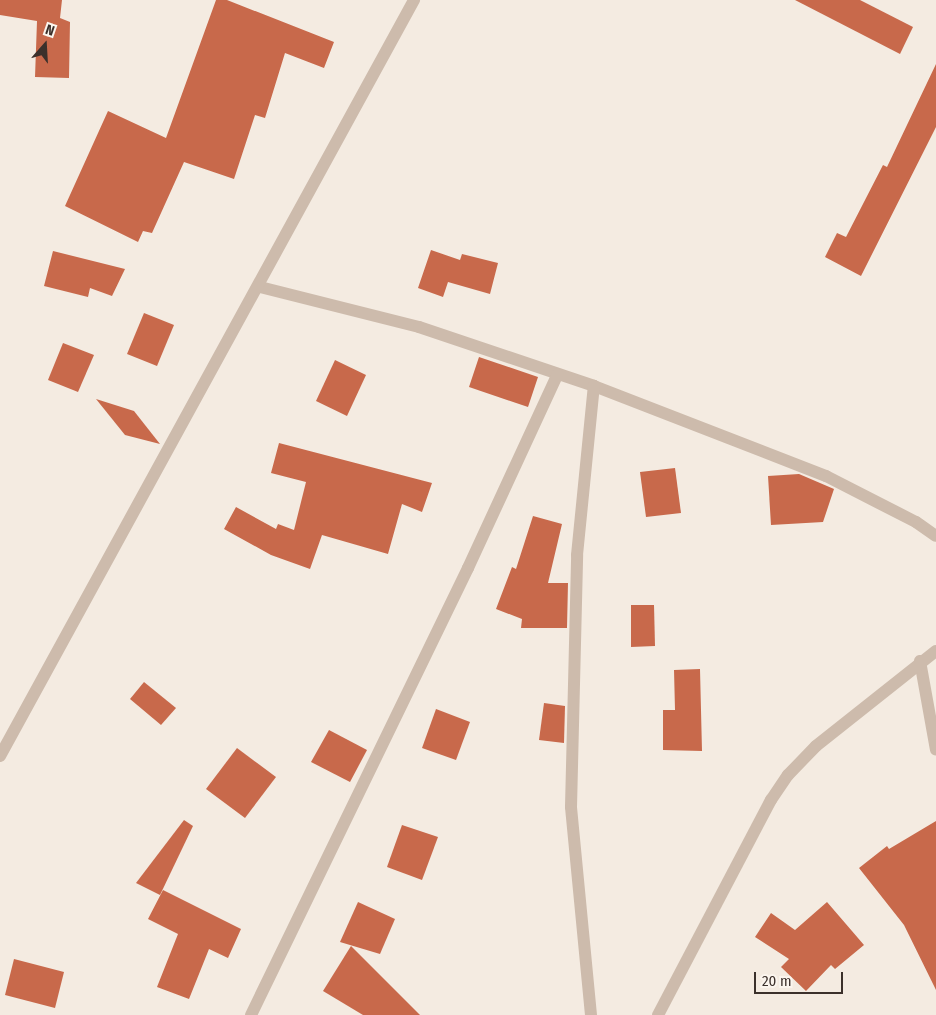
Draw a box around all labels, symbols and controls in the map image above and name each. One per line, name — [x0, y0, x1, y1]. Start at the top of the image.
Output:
north arrow — [20, 20, 70, 70]
text: N — [43, 21, 57, 40]
scale bar — [756, 962, 845, 994]
text: 20 m — [762, 972, 792, 990]

